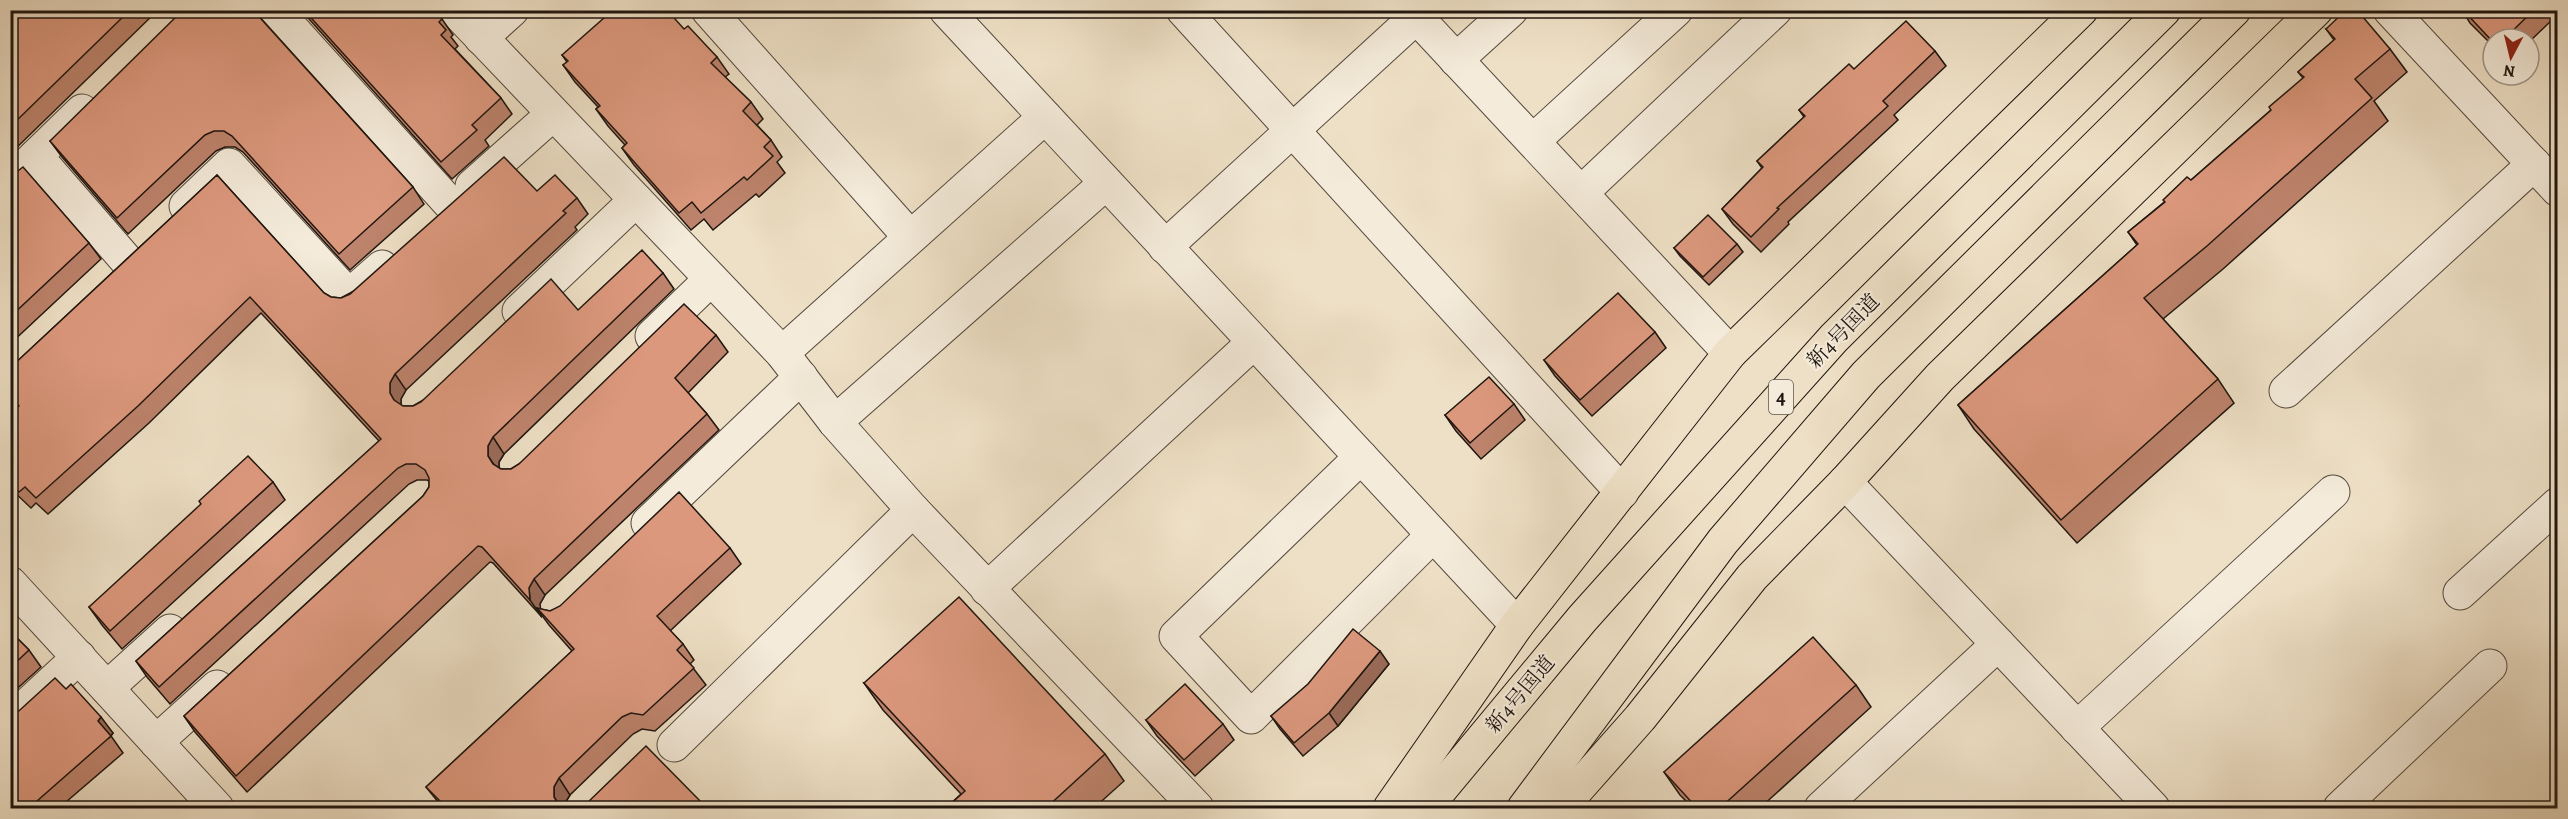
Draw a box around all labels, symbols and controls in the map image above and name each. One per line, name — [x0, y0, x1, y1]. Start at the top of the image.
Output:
north arrow — [2481, 27, 2541, 87]
text: N — [2502, 59, 2516, 83]
street label: 新4号国道 — [1800, 288, 1886, 374]
road number: 4 — [1769, 380, 1793, 414]
street label: 新4号国道 — [1479, 649, 1561, 739]

